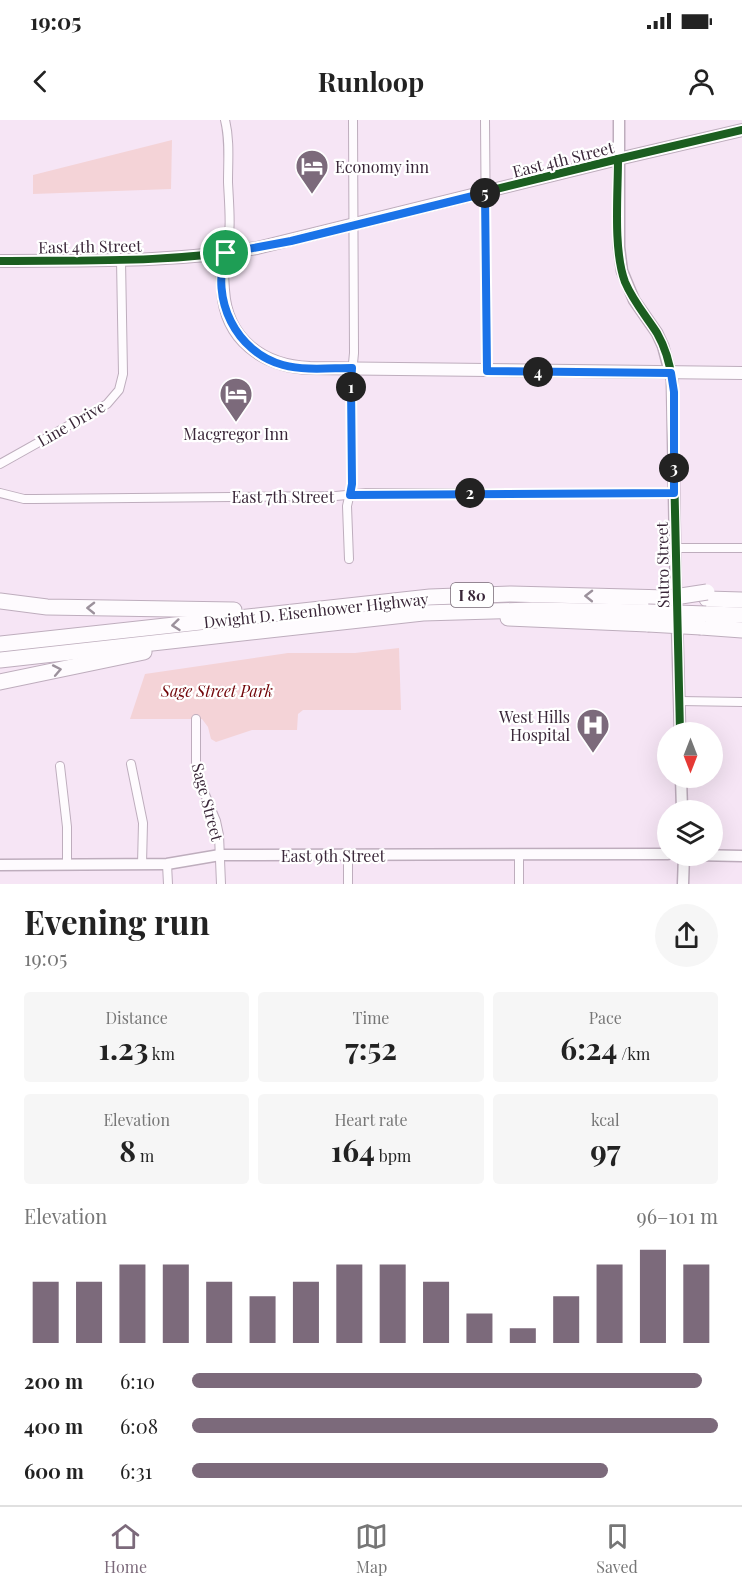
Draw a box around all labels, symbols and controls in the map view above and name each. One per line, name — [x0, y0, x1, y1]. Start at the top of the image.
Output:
text: 19:05 — [30, 6, 81, 36]
text: Runloop — [318, 63, 424, 99]
icon: back — [24, 65, 57, 98]
icon: person — [685, 65, 718, 98]
street label: East 4th Street — [510, 136, 616, 182]
hotel icon: Economy inn — [294, 148, 330, 195]
place label: Economy inn — [335, 156, 430, 177]
pin: 5 — [470, 178, 500, 208]
text: 5 — [481, 182, 489, 203]
pin — [200, 227, 251, 278]
street label: East 4th Street — [38, 235, 142, 257]
icon: arrive — [209, 236, 242, 269]
pin: 4 — [523, 357, 553, 387]
text: 4 — [534, 361, 542, 382]
pin: 1 — [336, 372, 366, 402]
hotel icon: Macgregor Inn — [218, 376, 254, 423]
text: 1 — [348, 376, 354, 397]
street label: Line Drive — [33, 395, 109, 451]
place label: Macgregor Inn — [183, 423, 289, 444]
pin: 3 — [659, 453, 689, 483]
text: 3 — [670, 457, 678, 478]
pin: 2 — [455, 478, 485, 508]
text: 2 — [466, 482, 474, 503]
street label: East 7th Street — [232, 486, 335, 507]
street label: Sutro Street — [651, 521, 673, 608]
road number: I 80 — [451, 583, 493, 607]
street label: Dwight D. Eisenhower Highway — [202, 588, 430, 632]
one-way arrow — [585, 590, 594, 602]
one-way arrow — [87, 602, 96, 614]
one-way arrow — [171, 618, 180, 631]
one-way arrow — [52, 664, 62, 677]
park label: Sage Street Park — [160, 680, 273, 701]
place label: West Hills Hospital — [498, 706, 570, 745]
hospital icon: West Hills Hospital — [575, 707, 611, 754]
north arrow — [657, 722, 723, 788]
map controls — [657, 722, 723, 866]
street label: Sage Street — [188, 761, 229, 844]
button: layers — [657, 800, 723, 866]
street label: East 9th Street — [281, 845, 386, 866]
text: Evening run — [24, 899, 210, 943]
button: share — [655, 904, 718, 967]
text: 19:05 — [24, 944, 67, 971]
text: Distance — [105, 1007, 168, 1028]
text: Time — [353, 1007, 389, 1028]
text: Pace — [589, 1007, 622, 1028]
text: 1.23 — [98, 1028, 148, 1068]
text: 7:52 — [345, 1028, 397, 1068]
text: 6:24 — [560, 1028, 617, 1068]
text: km — [148, 1043, 175, 1064]
text: /km — [617, 1043, 650, 1064]
text: Elevation — [103, 1109, 170, 1130]
text: Heart rate — [334, 1109, 408, 1130]
text: kcal — [591, 1109, 620, 1130]
text: 8 — [119, 1130, 136, 1170]
text: 164 — [331, 1130, 375, 1170]
text: 97 — [590, 1130, 620, 1170]
text: m — [136, 1145, 154, 1166]
text: bpm — [375, 1145, 411, 1166]
text: Elevation — [24, 1202, 107, 1229]
text: 96–101 m — [637, 1202, 718, 1229]
text: 200 m — [24, 1367, 83, 1394]
text: 6:10 — [120, 1367, 155, 1394]
text: 400 m — [24, 1412, 83, 1439]
text: 6:08 — [120, 1412, 158, 1439]
text: 600 m — [24, 1457, 84, 1484]
text: 6:31 — [120, 1457, 152, 1484]
tab: Home — [104, 1520, 147, 1577]
tab: Map — [355, 1520, 388, 1577]
tab: Saved — [596, 1520, 638, 1577]

